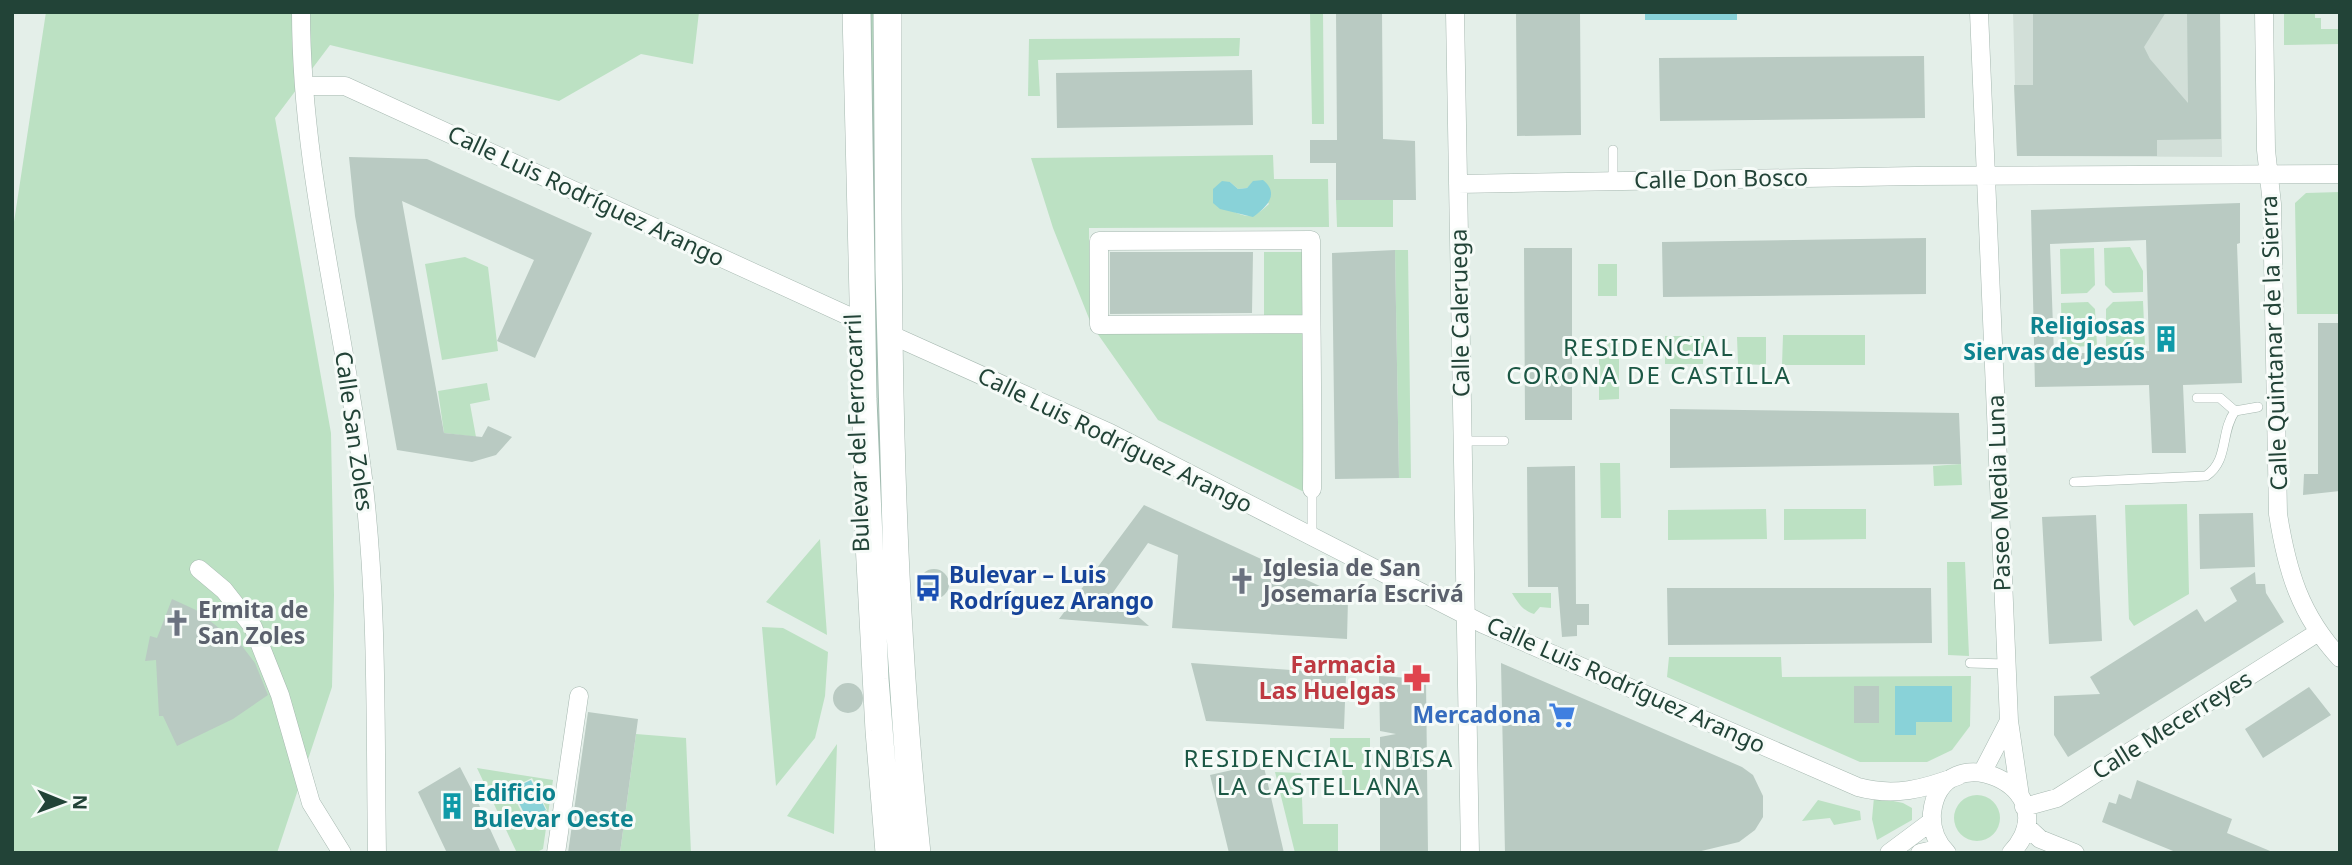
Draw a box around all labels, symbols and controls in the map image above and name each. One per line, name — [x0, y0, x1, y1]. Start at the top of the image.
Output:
street label: Calle Luis Rodríguez Arango — [443, 117, 730, 273]
street label: Calle Don Bosco — [1634, 160, 1808, 196]
street label: Calle Quintanar de la Sierra — [2252, 195, 2294, 491]
street label: Calle Caleruega — [1442, 229, 1476, 397]
place label: Religiosas Siervas de Jesús — [1963, 309, 2145, 367]
street label: Bulevar del Ferrocarril — [836, 313, 876, 553]
building icon: Religiosas Siervas de Jesús — [2151, 324, 2181, 354]
district label: RESIDENCIAL CORONA DE CASTILLA — [1506, 330, 1792, 391]
street label: Calle San Zoles — [328, 349, 382, 513]
street label: Calle Luis Rodríguez Arango — [973, 359, 1258, 520]
street label: Paseo Media Luna — [1979, 394, 2017, 592]
place label: Iglesia de San Josemaría Escrivá — [1261, 551, 1464, 609]
place label: Bulevar – Luis Rodríguez Arango — [949, 558, 1154, 616]
church icon: Iglesia de San Josemaría Escrivá — [1227, 566, 1257, 596]
bus stop icon: Bulevar – Luis Rodríguez Arango — [913, 573, 943, 603]
place label: Ermita de San Zoles — [198, 593, 308, 651]
church icon: Ermita de San Zoles — [162, 608, 192, 638]
street label: Calle Luis Rodríguez Arango — [1482, 608, 1771, 760]
place label: Farmacia Las Huelgas — [1259, 648, 1396, 706]
street label: Calle Mecerreyes — [2085, 662, 2257, 786]
pharmacy icon: Farmacia Las Huelgas — [1402, 663, 1432, 693]
place label: Mercadona — [1412, 698, 1541, 730]
supermarket icon: Mercadona — [1547, 700, 1577, 730]
district label: RESIDENCIAL INBISA LA CASTELLANA — [1184, 741, 1454, 802]
north arrow — [28, 767, 98, 837]
place label: Edificio Bulevar Oeste — [473, 776, 634, 834]
building icon: Edificio Bulevar Oeste — [437, 791, 467, 821]
text: N — [67, 794, 93, 810]

